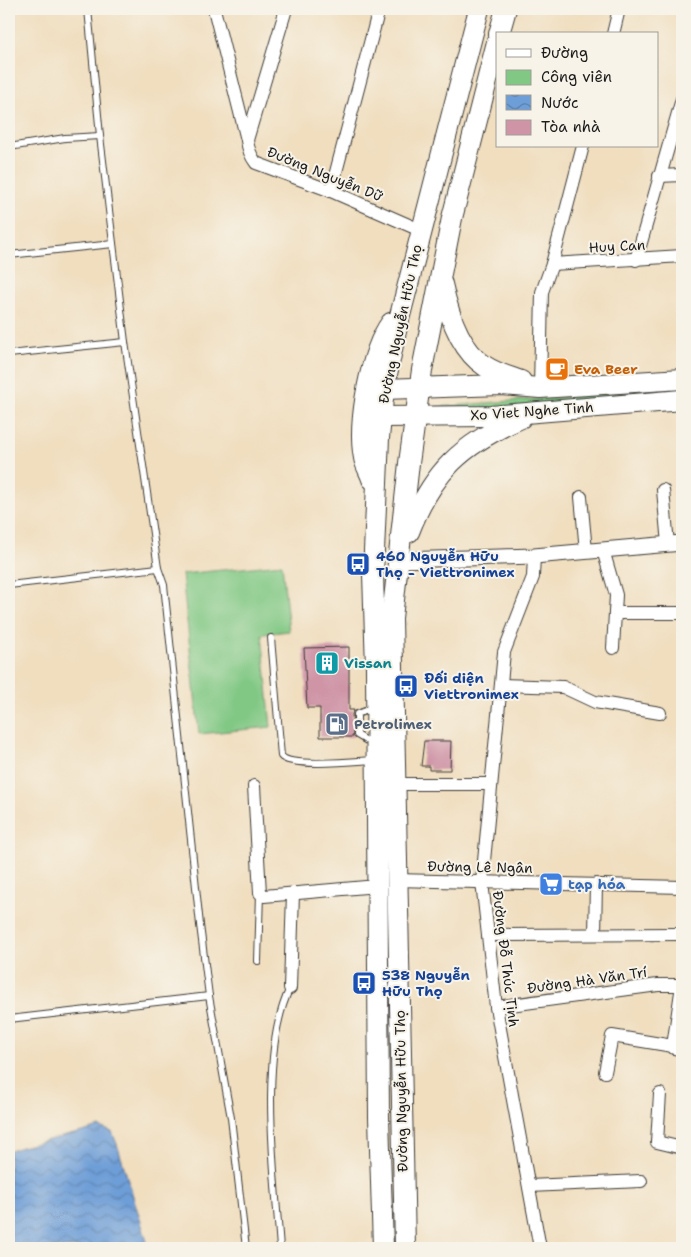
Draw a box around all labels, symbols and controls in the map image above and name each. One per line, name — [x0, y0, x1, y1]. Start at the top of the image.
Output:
legend — [496, 32, 658, 148]
text: Đường — [541, 43, 588, 63]
text: Công viên — [541, 67, 612, 87]
text: Nước — [541, 93, 578, 113]
text: Tòa nhà — [541, 117, 601, 137]
street label: Đường Nguyễn Dữ — [265, 143, 385, 205]
street label: Huy Can — [588, 236, 646, 256]
street label: Đường Nguyễn Hữu Thọ — [374, 243, 426, 405]
cafe icon: Eva Beer — [544, 356, 570, 382]
place label: Eva Beer — [574, 360, 638, 378]
street label: Xo Viet Nghe Tinh — [470, 398, 594, 424]
place label: 460 Nguyễn Hữu Thọ - Viettronimex — [376, 547, 515, 581]
bus stop icon: 460 Nguyễn Hữu Thọ - Viettronimex — [345, 551, 371, 577]
building icon: Vissan — [314, 650, 340, 676]
place label: Vissan — [344, 654, 392, 672]
place label: Đối diện Viettronimex — [424, 669, 519, 703]
bus stop icon: Đối diện Viettronimex — [393, 673, 419, 699]
fuel station icon: Petrolimex — [324, 711, 350, 737]
place label: Petrolimex — [354, 715, 432, 733]
street label: Đường Lê Ngân — [427, 857, 533, 877]
supermarket icon: tạp hóa — [538, 871, 564, 897]
place label: tạp hóa — [568, 875, 626, 893]
street label: Đường Đỗ Thúc Tịnh — [489, 890, 523, 1028]
street label: Đường Hà Văn Trí — [526, 963, 648, 997]
place label: 538 Nguyễn Hữu Thọ — [382, 966, 470, 1000]
bus stop icon: 538 Nguyễn Hữu Thọ — [351, 970, 377, 996]
street label: Đường Nguyễn Hữu Thọ — [391, 1010, 411, 1172]

